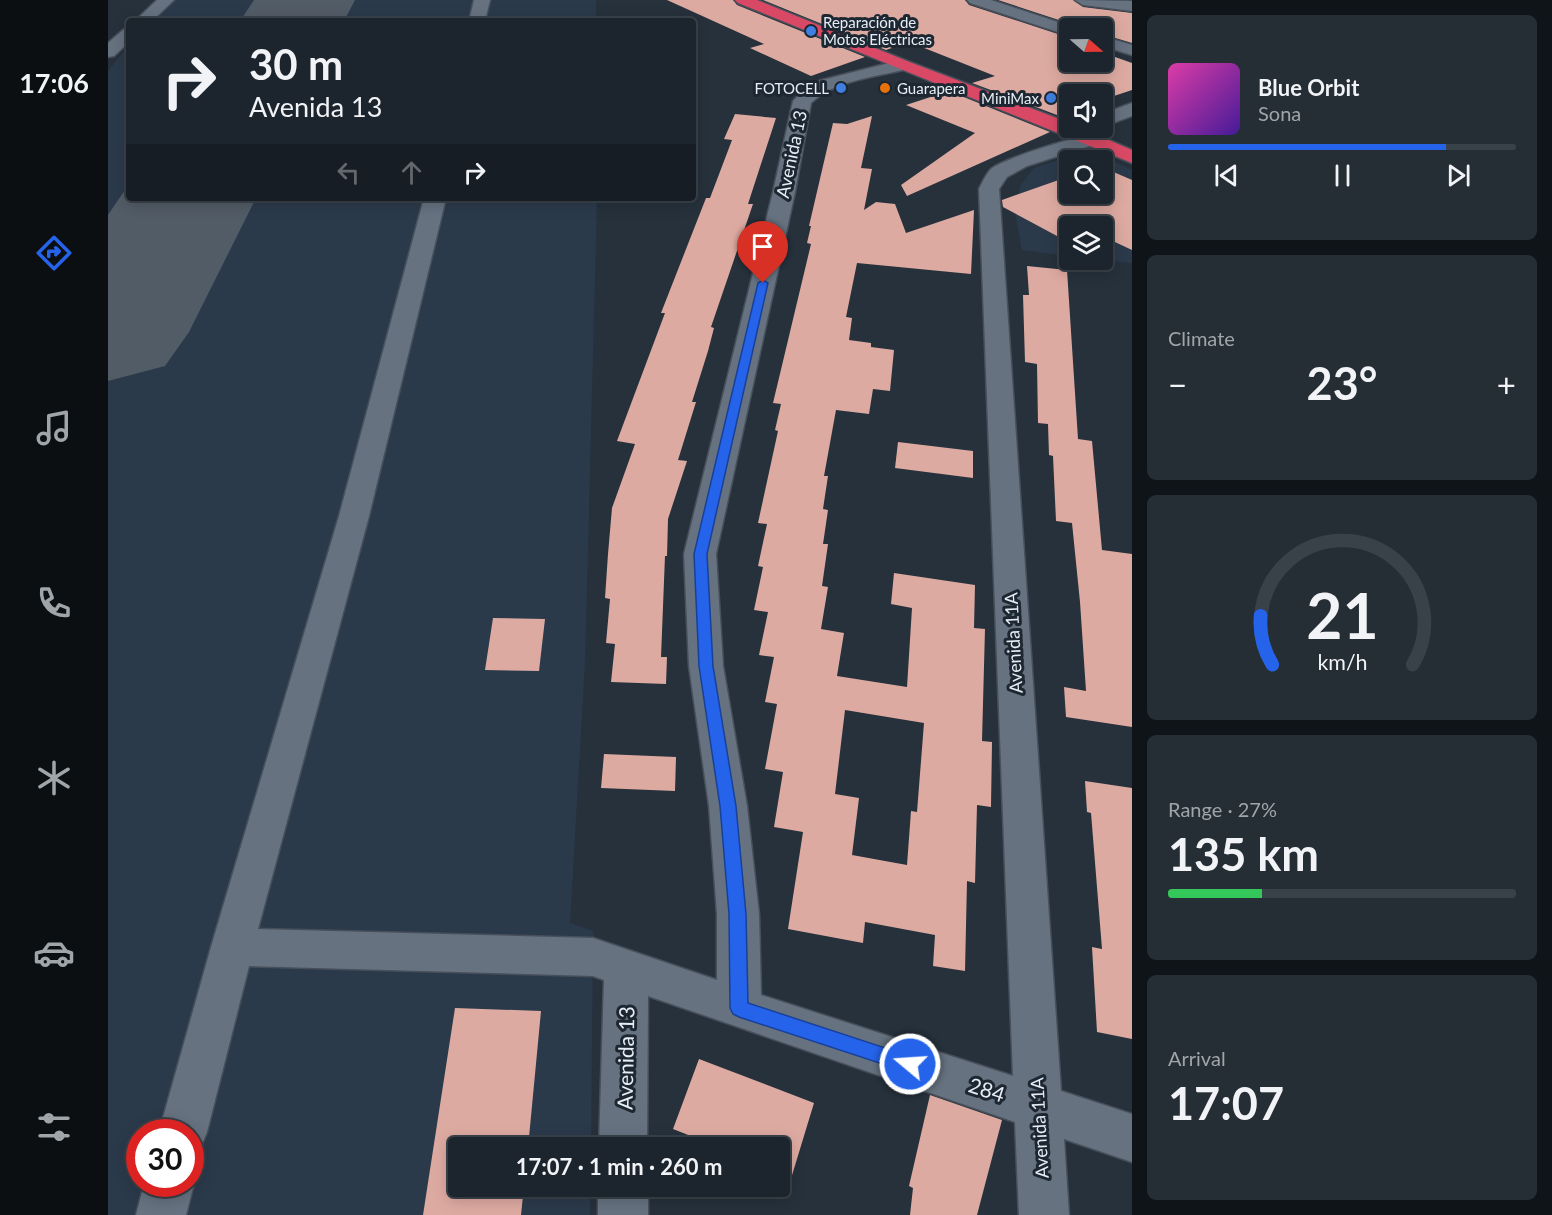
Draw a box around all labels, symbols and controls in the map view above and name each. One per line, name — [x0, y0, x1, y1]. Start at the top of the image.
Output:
place label: Reparación de Motos Eléctricas — [823, 13, 932, 48]
north arrow — [1059, 18, 1113, 72]
map controls — [1059, 18, 1113, 270]
marker: Reparación de Motos Eléctricas — [804, 24, 818, 38]
text: 30 m — [249, 39, 343, 89]
icon: right — [150, 42, 228, 120]
text: 17:06 — [19, 66, 89, 99]
text: Blue Orbit — [1258, 74, 1359, 101]
place label: FOTOCELL — [755, 79, 829, 97]
place label: Guarapera — [897, 79, 966, 97]
marker: FOTOCELL — [834, 81, 848, 95]
marker: Guarapera — [878, 81, 892, 95]
button: sound — [1059, 84, 1113, 138]
place label: MiniMax — [981, 89, 1040, 107]
text: Avenida 13 — [249, 90, 382, 123]
marker: MiniMax — [1044, 91, 1058, 105]
text: Sona — [1258, 101, 1301, 125]
street label: Avenida 13 — [771, 108, 811, 200]
button: search — [1059, 150, 1113, 204]
icon: left — [332, 156, 365, 189]
icon: ahead — [395, 156, 428, 189]
icon: right — [458, 156, 491, 189]
icon: previous — [1210, 159, 1243, 192]
icon: pause — [1326, 159, 1359, 192]
icon: next — [1442, 159, 1475, 192]
button: layers — [1059, 216, 1113, 270]
pin — [737, 221, 788, 283]
icon: arrive — [746, 230, 779, 263]
icon: directions — [33, 232, 75, 274]
text: Climate — [1168, 326, 1235, 350]
text: 23° — [1307, 356, 1377, 410]
text: − — [1168, 364, 1187, 404]
text: + — [1497, 364, 1516, 404]
icon: music — [33, 407, 75, 449]
text: 21 — [1306, 577, 1378, 652]
icon: phone — [33, 582, 75, 624]
street label: Avenida 11A — [999, 591, 1027, 694]
text: km/h — [1317, 649, 1367, 675]
icon: climate — [33, 757, 75, 799]
text: Range · 27% — [1168, 797, 1277, 821]
text: 135 km — [1168, 827, 1319, 881]
icon: car — [33, 932, 75, 974]
street label: Avenida 13 — [612, 1006, 638, 1110]
position arrow — [878, 1032, 942, 1096]
text: Arrival — [1168, 1046, 1226, 1070]
street label: 284 — [966, 1071, 1008, 1107]
street label: Avenida 11A — [1025, 1076, 1053, 1179]
text: 17:07 — [1168, 1076, 1284, 1130]
icon: filters — [33, 1106, 75, 1148]
speed limit sign: 30 — [126, 1119, 204, 1197]
text: 17:07 · 1 min · 260 m — [516, 1153, 722, 1180]

